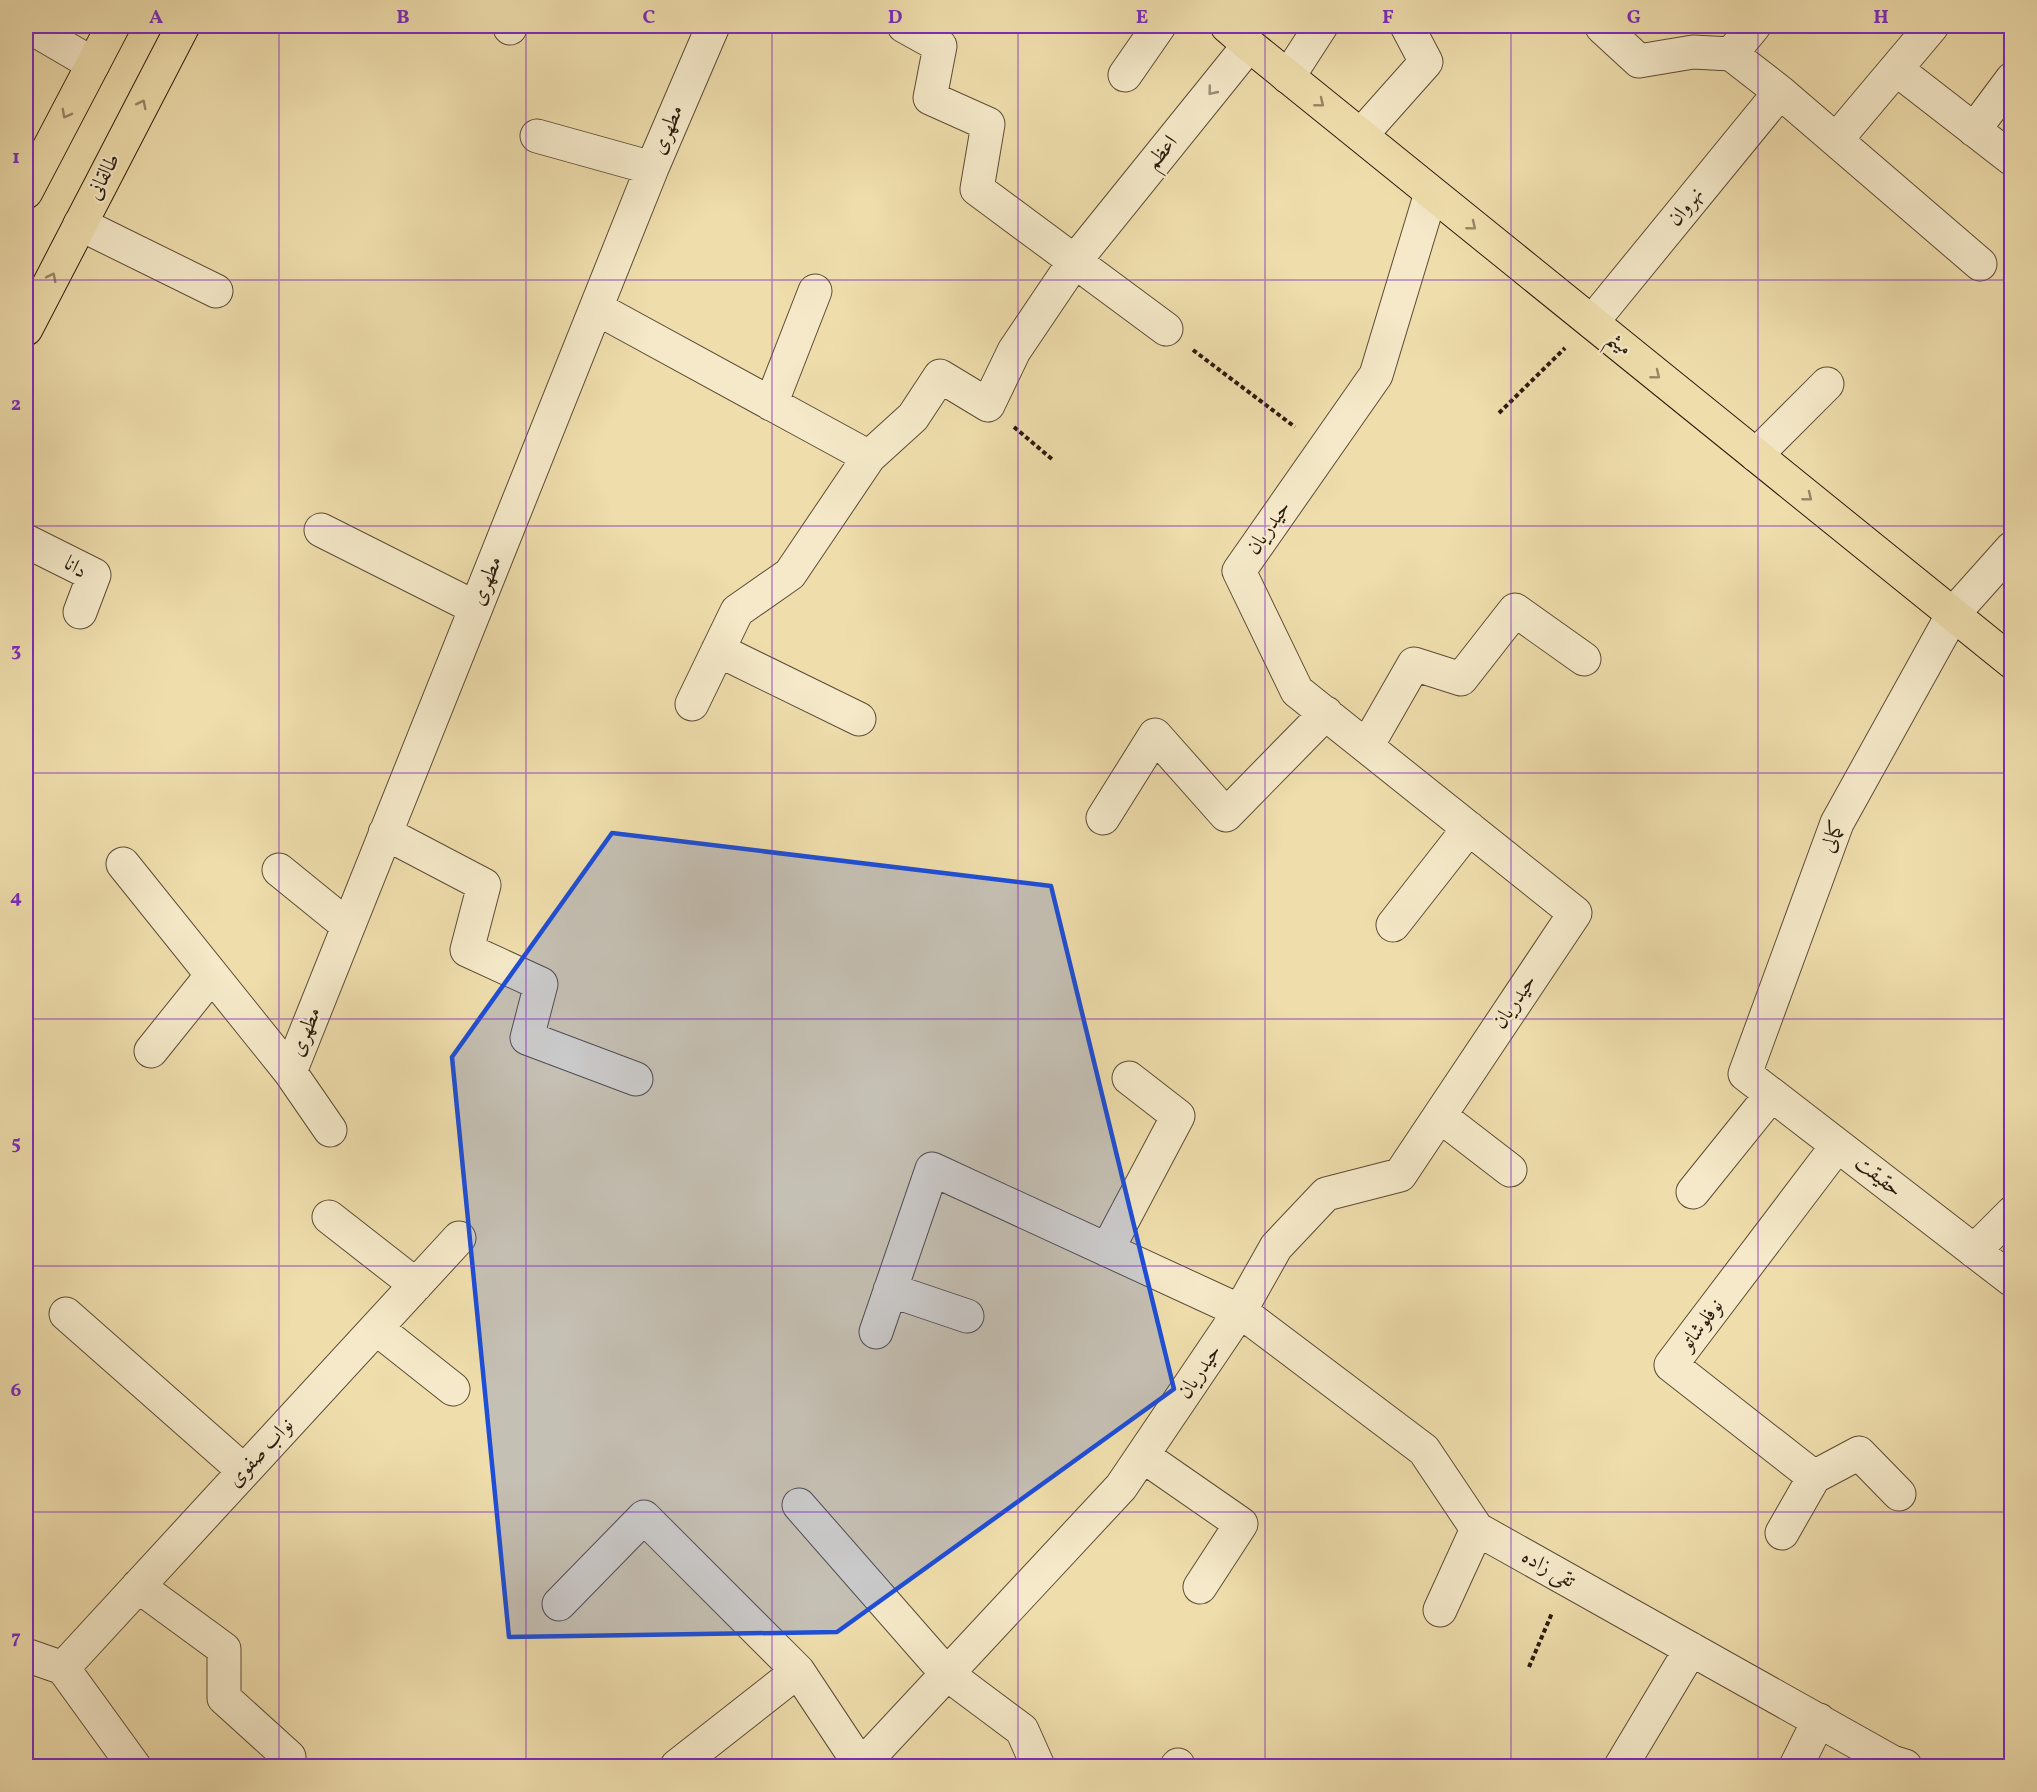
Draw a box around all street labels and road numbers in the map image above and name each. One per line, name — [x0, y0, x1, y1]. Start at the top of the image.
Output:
street label: مطهری — [645, 101, 691, 159]
street label: اعظم — [1139, 129, 1188, 179]
street label: طالقانی — [80, 149, 128, 205]
street label: نهروان — [1661, 181, 1711, 233]
street label: میثم — [1597, 325, 1638, 367]
street label: حیدریان — [1240, 495, 1298, 561]
street label: دانا — [58, 550, 92, 586]
street label: مطهری — [464, 552, 510, 610]
street label: کمالی — [1814, 817, 1852, 857]
street label: حیدریان — [1486, 969, 1544, 1035]
street label: مطهری — [283, 1003, 329, 1061]
street label: حقیقت — [1848, 1149, 1908, 1205]
street label: نوفلوشاتو — [1672, 1293, 1731, 1358]
street label: حیدریان — [1171, 1339, 1229, 1405]
street label: نواب صفوی — [221, 1412, 301, 1494]
street label: تقی زاده — [1516, 1542, 1581, 1596]

